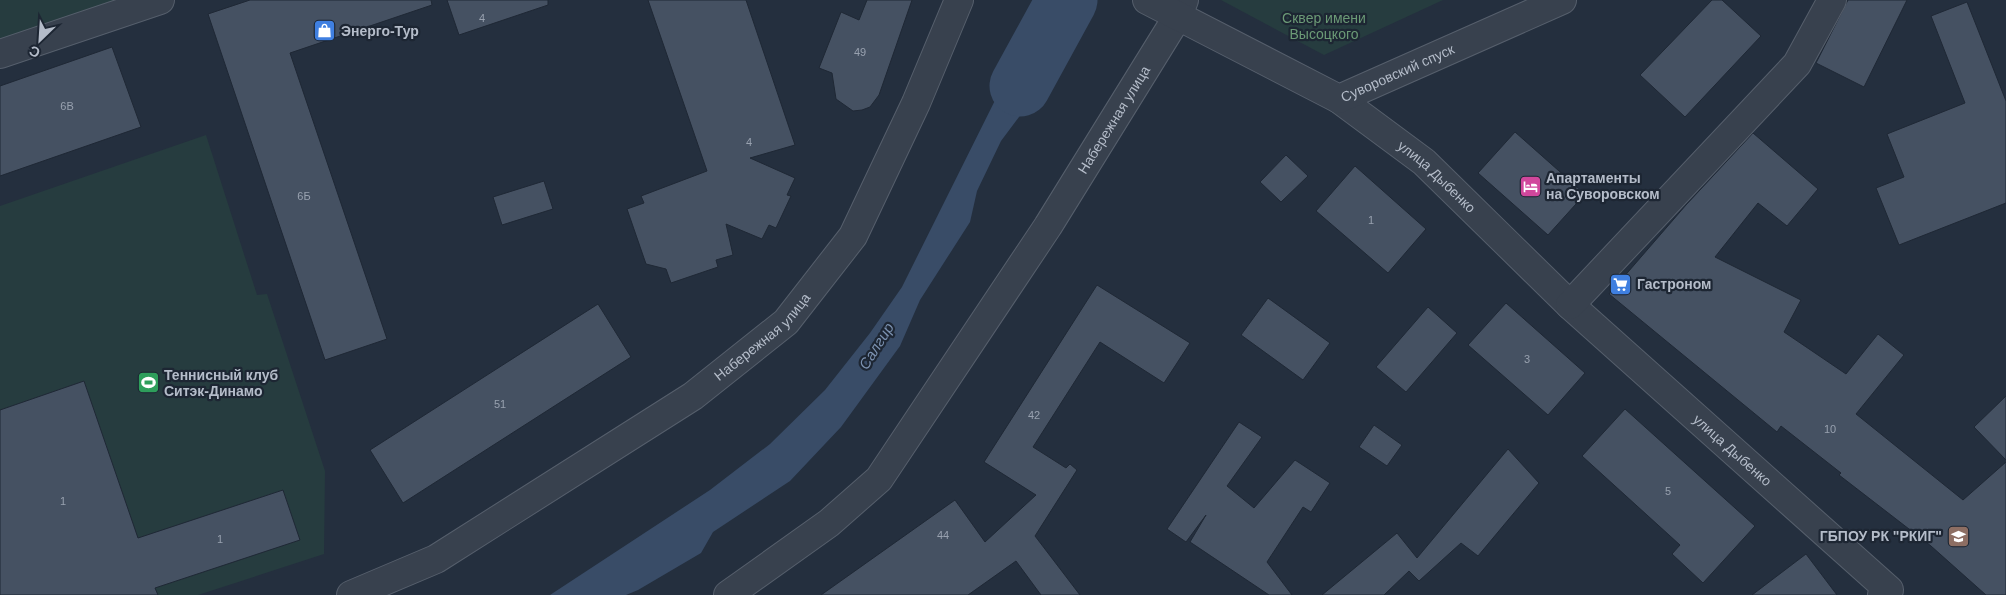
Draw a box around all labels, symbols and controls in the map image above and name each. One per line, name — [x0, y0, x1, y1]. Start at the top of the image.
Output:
park label: Сквер имени Высоцкого — [1282, 10, 1366, 42]
house number: 4 — [479, 12, 485, 24]
north arrow — [15, 15, 65, 65]
shop icon: Энерго-Тур — [313, 19, 337, 43]
place label: Энерго-Тур — [341, 23, 419, 39]
street label: Суворовский спуск — [1338, 41, 1457, 105]
text: С — [27, 42, 42, 61]
house number: 49 — [854, 46, 866, 58]
street label: Набережная улица — [1074, 63, 1153, 177]
house number: 6В — [60, 100, 74, 112]
house number: 4 — [746, 136, 752, 148]
street label: улица Дыбенко — [1395, 137, 1479, 216]
place label: Апартаменты на Суворовском — [1546, 170, 1660, 202]
hotel icon: Апартаменты на Суворовском — [1518, 174, 1542, 198]
house number: 6Б — [297, 190, 311, 202]
house number: 1 — [1368, 214, 1374, 226]
supermarket icon: Гастроном — [1609, 272, 1633, 296]
place label: Гастроном — [1637, 276, 1711, 292]
street label: Набережная улица — [711, 290, 814, 384]
water label: Салгир — [855, 320, 897, 372]
house number: 3 — [1524, 353, 1530, 365]
place label: Теннисный клуб Ситэк-Динамо — [164, 367, 279, 399]
sports icon: Теннисный клуб Ситэк-Динамо — [136, 371, 160, 395]
house number: 51 — [494, 398, 506, 410]
house number: 42 — [1028, 409, 1040, 421]
street label: улица Дыбенко — [1690, 411, 1775, 489]
house number: 10 — [1824, 423, 1836, 435]
house number: 5 — [1665, 485, 1671, 497]
house number: 1 — [60, 495, 66, 507]
school or university icon: ГБПОУ РК "РКИГ" — [1946, 524, 1970, 548]
place label: ГБПОУ РК "РКИГ" — [1820, 528, 1942, 544]
house number: 44 — [937, 529, 949, 541]
house number: 1 — [217, 533, 223, 545]

